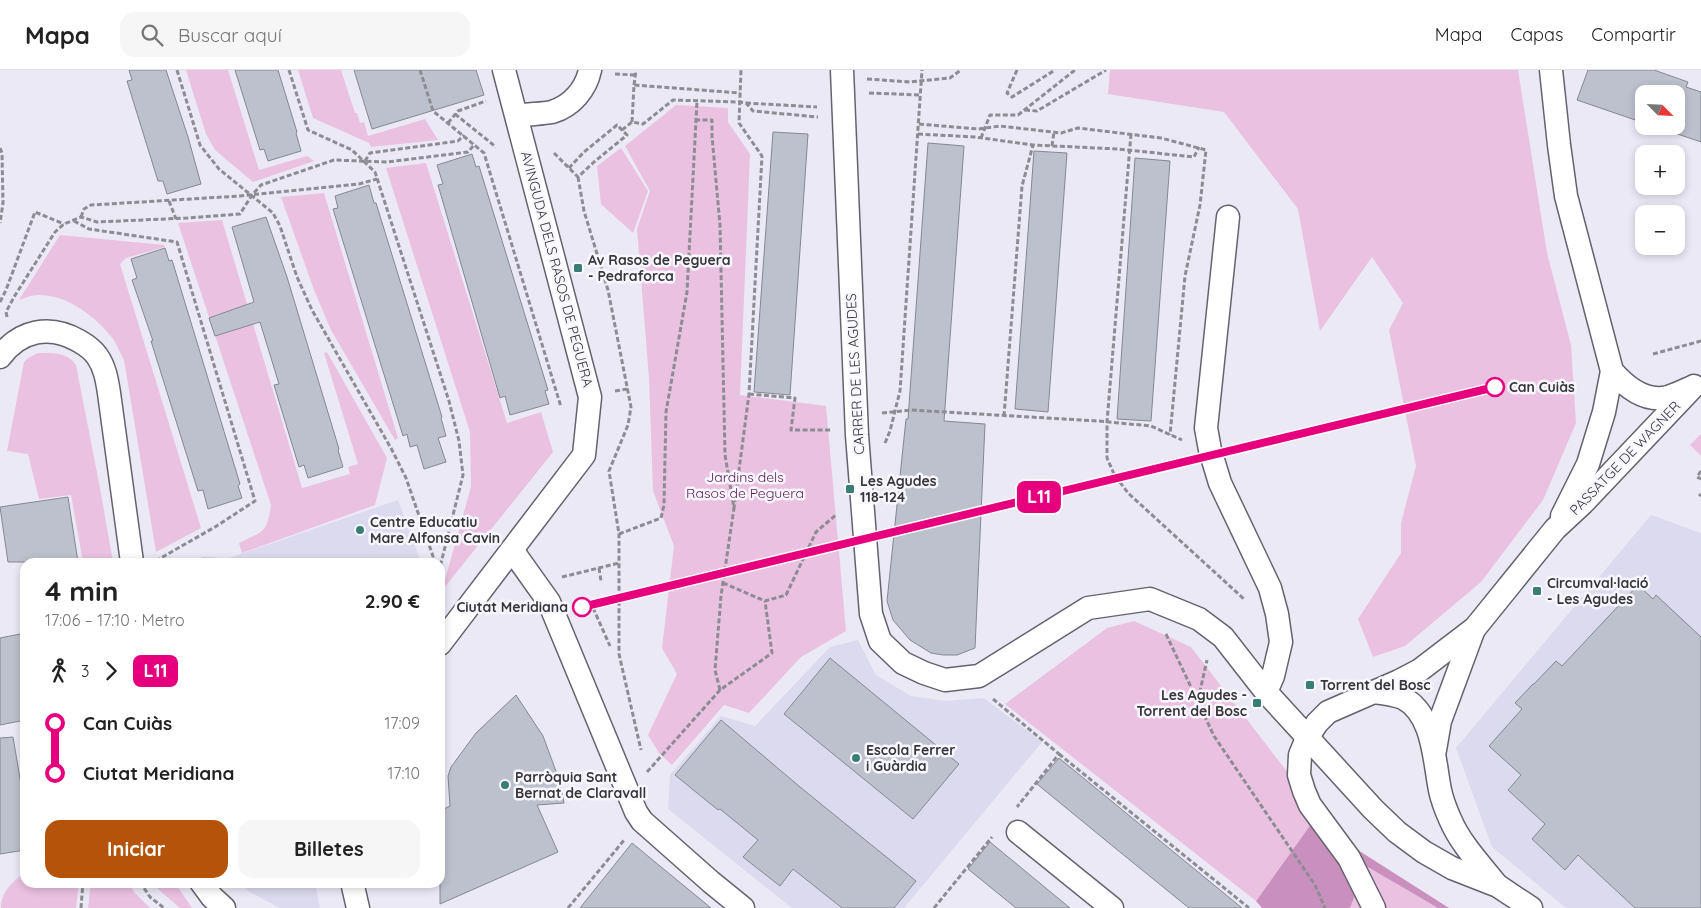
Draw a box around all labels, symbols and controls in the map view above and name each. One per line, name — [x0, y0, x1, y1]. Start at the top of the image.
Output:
search box — [120, 12, 470, 57]
text: Mapa — [25, 20, 90, 50]
icon: search — [138, 21, 166, 49]
text: Buscar aquí — [178, 23, 282, 47]
text: Mapa — [1435, 23, 1482, 46]
text: Capas — [1510, 23, 1563, 46]
text: Compartir — [1591, 23, 1676, 46]
north arrow — [1635, 85, 1685, 135]
map controls — [1635, 85, 1685, 255]
button: + — [1635, 145, 1685, 195]
street label: AVINGUDA DELS RASOS DE PEGUERA — [517, 149, 597, 389]
button: − — [1635, 205, 1685, 255]
place label: Av Rasos de Peguera - Pedraforca — [588, 251, 730, 285]
marker: Av Rasos de Peguera - Pedraforca — [572, 262, 584, 274]
street label: CARRER DE LES AGUDES — [842, 293, 868, 455]
marker: Can Cuiàs — [1485, 377, 1505, 397]
place label: Can Cuiàs — [1509, 378, 1575, 396]
street label: PASSATGE DE WAGNER — [1566, 397, 1684, 519]
park label: Jardins dels Rasos de Peguera — [686, 468, 804, 502]
place label: Les Agudes 118-124 — [860, 472, 937, 506]
line badge: L11 — [1010, 481, 1068, 513]
marker: Les Agudes 118-124 — [844, 483, 856, 495]
text: L11 — [1027, 485, 1051, 508]
place label: Centre Educatiu Mare Alfonsa Cavin — [370, 513, 500, 547]
marker: Centre Educatiu Mare Alfonsa Cavin — [354, 524, 366, 536]
text: 4 min — [45, 573, 118, 608]
place label: Circumval·lació - Les Agudes — [1547, 574, 1649, 608]
marker: Circumval·lació - Les Agudes — [1531, 585, 1543, 597]
text: 2.90 € — [365, 589, 420, 613]
marker: Ciutat Meridiana — [572, 597, 592, 617]
place label: Ciutat Meridiana — [456, 598, 568, 616]
text: 17:06 – 17:10 · Metro — [45, 610, 185, 630]
icon: walk — [45, 657, 73, 685]
icon: forward — [97, 657, 125, 685]
text: L11 — [143, 659, 168, 682]
text: 3 — [81, 661, 89, 681]
place label: Torrent del Bosc — [1320, 676, 1431, 694]
marker: Torrent del Bosc — [1304, 679, 1316, 691]
place label: Les Agudes - Torrent del Bosc — [1136, 686, 1247, 720]
marker: Les Agudes - Torrent del Bosc — [1251, 697, 1263, 709]
text: Can Cuiàs — [83, 711, 172, 735]
text: 17:09 — [384, 713, 420, 733]
place label: Escola Ferrer i Guàrdia — [866, 741, 955, 775]
marker: Escola Ferrer i Guàrdia — [850, 752, 862, 764]
text: Ciutat Meridiana — [83, 761, 234, 785]
text: 17:10 — [387, 763, 420, 783]
place label: Parròquia Sant Bernat de Claravall — [515, 768, 646, 802]
marker: Parròquia Sant Bernat de Claravall — [499, 779, 511, 791]
button: Iniciar — [45, 820, 228, 878]
button: Billetes — [238, 820, 420, 878]

